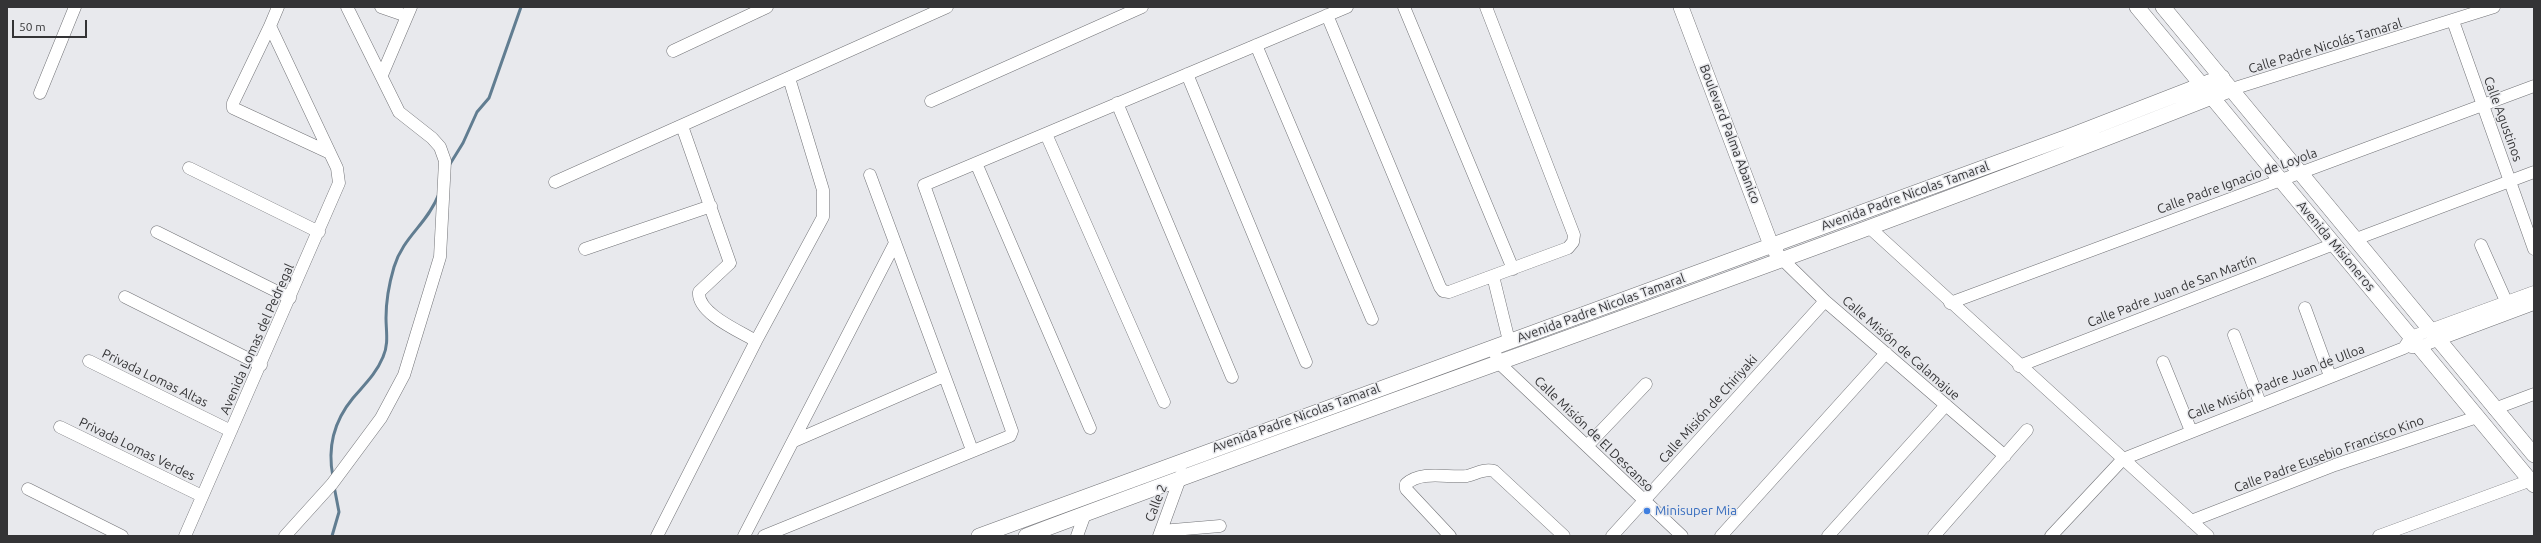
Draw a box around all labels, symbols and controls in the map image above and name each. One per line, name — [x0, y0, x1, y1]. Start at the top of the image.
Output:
scale bar — [14, 12, 89, 38]
street label: Calle Padre Nicolás Tamaral — [2246, 15, 2404, 77]
text: 50 m — [19, 20, 46, 33]
street label: Boulevard Palma Abanico — [1696, 62, 1764, 206]
street label: Calle Agustinos — [2480, 74, 2526, 164]
street label: Calle Padre Ignacio de Loyola — [2155, 145, 2319, 217]
street label: Avenida Padre Nicolas Tamaral — [1819, 158, 1991, 234]
street label: Avenida Misioneros — [2294, 198, 2378, 294]
street label: Calle Padre Juan de San Martín — [2085, 252, 2259, 330]
street label: Avenida Lomas del Pedregal — [217, 261, 297, 417]
street label: Avenida Padre Nicolas Tamaral — [1515, 270, 1687, 346]
street label: Calle Misión de Calamajue — [1839, 293, 1963, 403]
street label: Calle Misión Padre Juan de Ulloa — [2185, 341, 2367, 423]
street label: Privada Lomas Altas — [99, 346, 211, 410]
street label: Calle Misión de Chiriyaki — [1655, 352, 1761, 466]
street label: Calle Misión de El Descanso — [1531, 373, 1657, 495]
street label: Avenida Padre Nicolas Tamaral — [1210, 380, 1382, 456]
street label: Calle Padre Eusebio Francisco Kino — [2232, 412, 2426, 496]
street label: Privada Lomas Verdes — [76, 414, 198, 484]
street label: Calle 2 — [1142, 482, 1170, 524]
place label: Minisuper Mia — [1655, 503, 1737, 519]
marker: Minisuper Mia — [1642, 506, 1652, 516]

